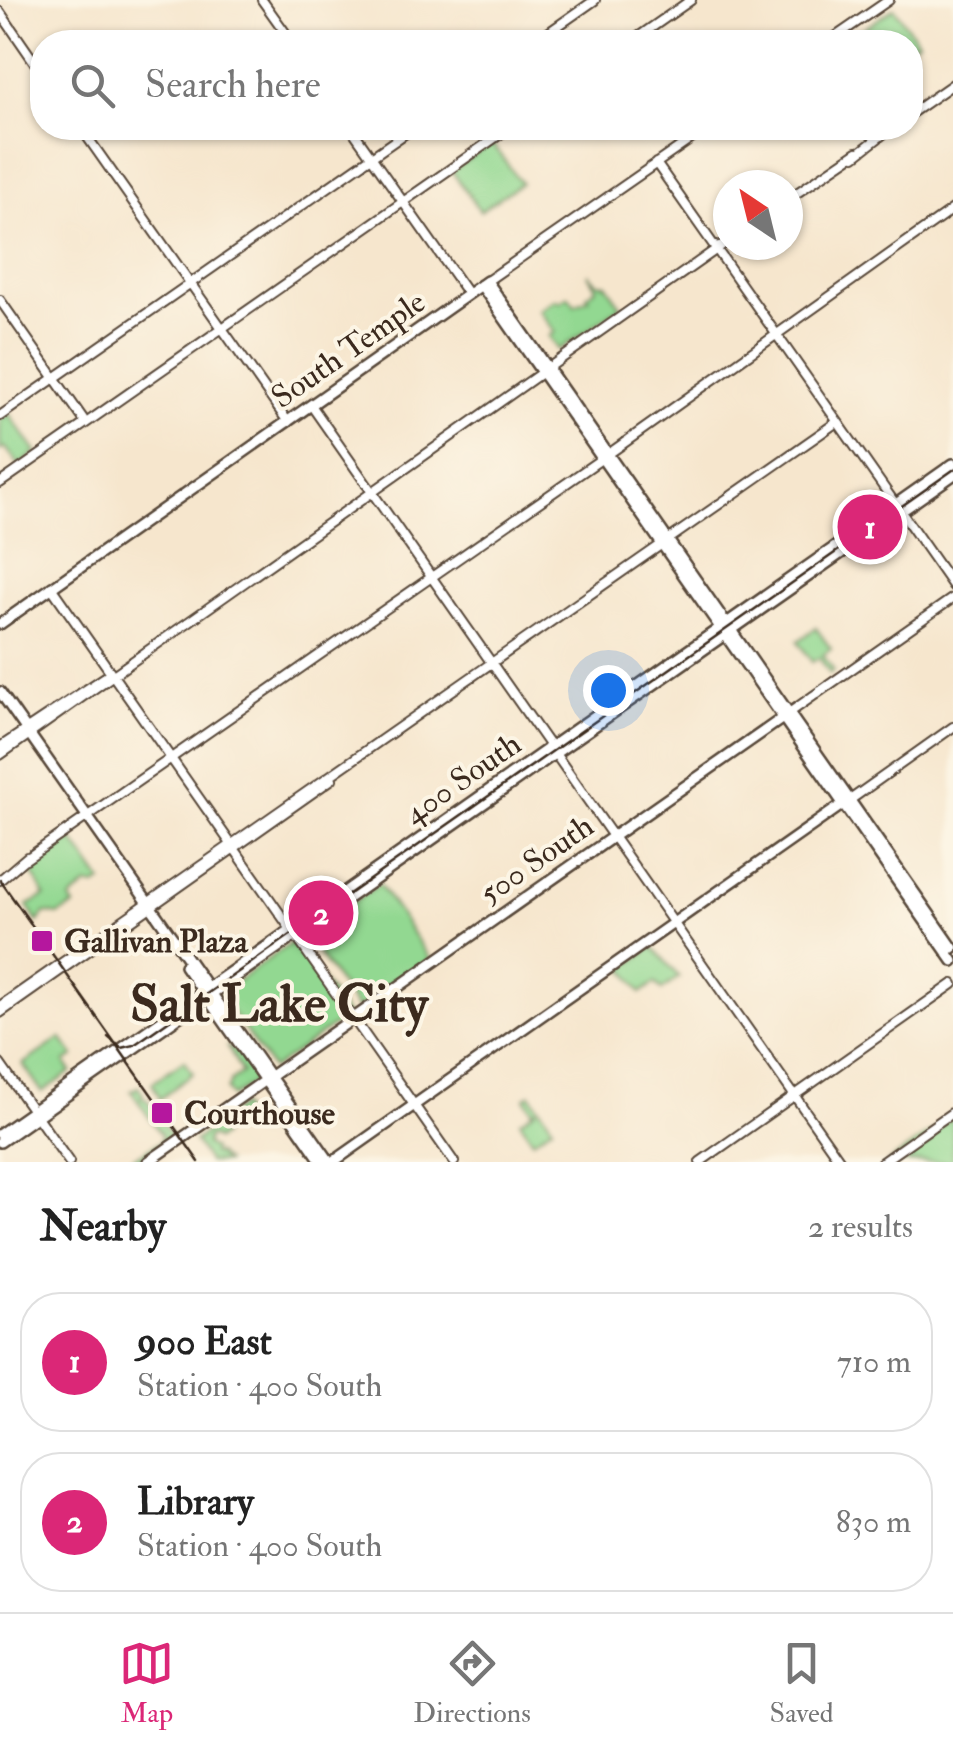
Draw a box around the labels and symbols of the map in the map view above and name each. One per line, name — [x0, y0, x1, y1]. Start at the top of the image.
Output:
north arrow — [713, 170, 803, 260]
street label: South Temple — [264, 282, 433, 417]
pin: 1 — [838, 490, 902, 564]
your location — [583, 665, 634, 716]
street label: 400 South — [396, 724, 529, 834]
street label: 500 South — [472, 806, 602, 914]
pin: 2 — [288, 876, 354, 950]
place label: Gallivan Plaza — [64, 922, 248, 962]
marker: Gallivan Plaza — [29, 928, 55, 954]
district label: Salt Lake City — [130, 972, 430, 1037]
place label: Courthouse — [184, 1094, 335, 1134]
marker: Courthouse — [149, 1100, 175, 1126]

